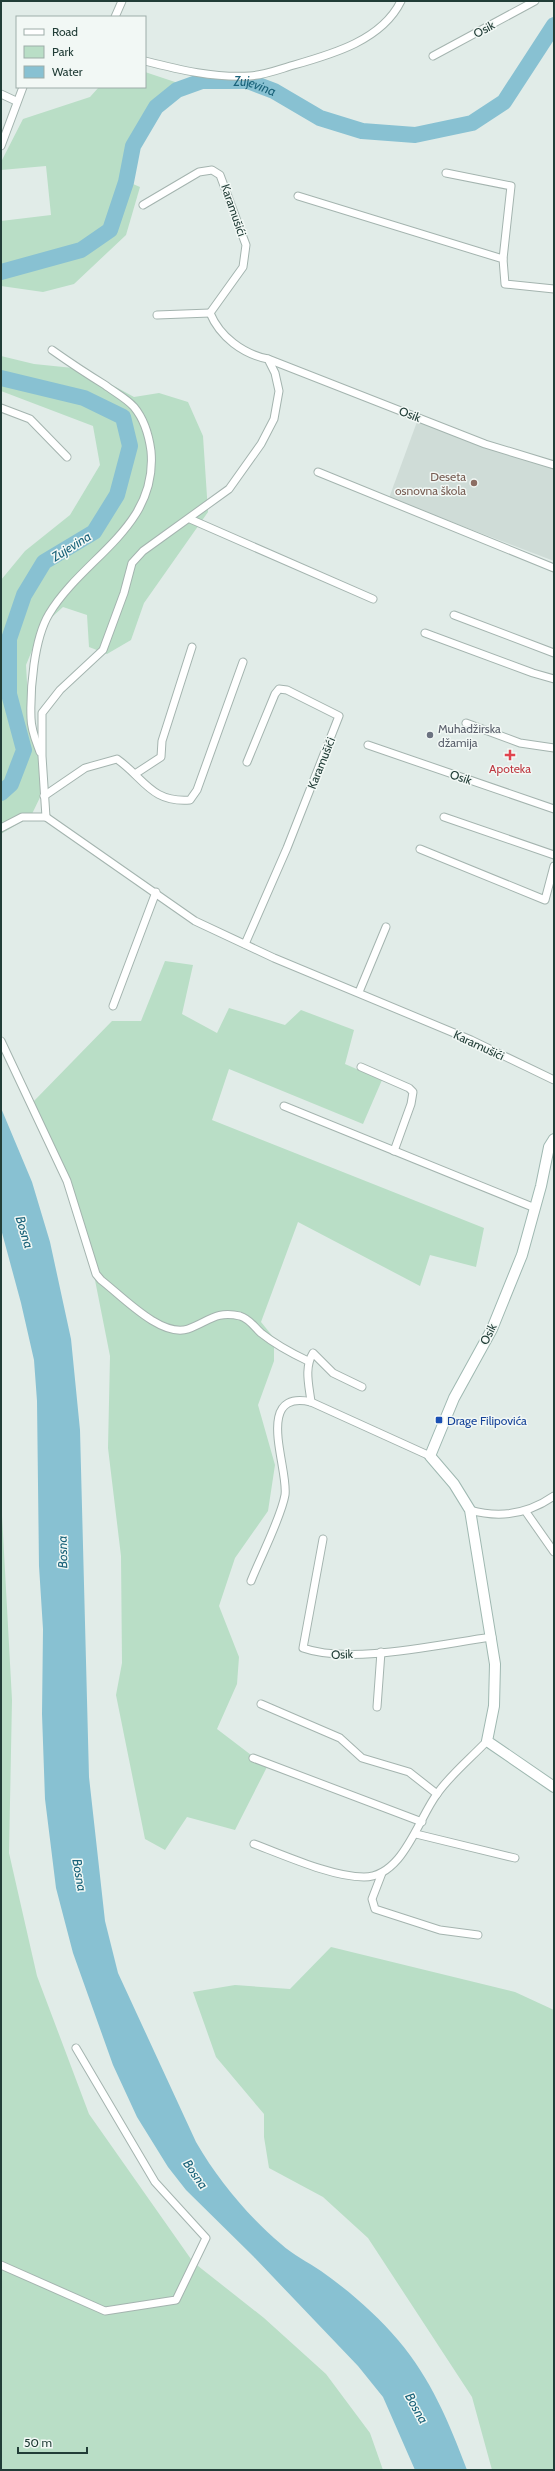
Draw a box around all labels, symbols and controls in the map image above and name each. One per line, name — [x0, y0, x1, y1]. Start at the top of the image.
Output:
legend — [16, 16, 146, 88]
street label: Osik — [471, 17, 498, 41]
text: Road — [52, 24, 78, 39]
text: Park — [52, 44, 74, 59]
text: Water — [52, 64, 83, 79]
water label: Zujevina — [233, 73, 278, 99]
street label: Karamušići — [218, 182, 250, 238]
street label: Osik — [397, 403, 424, 425]
place label: Deseta osnovna škola — [395, 469, 466, 498]
marker: Deseta osnovna škola — [469, 478, 479, 488]
water label: Zujevina — [47, 528, 94, 566]
place label: Muhadžirska džamija — [438, 721, 501, 750]
marker: Muhadžirska džamija — [425, 730, 435, 740]
street label: Karamušići — [304, 735, 338, 791]
marker: Apoteka — [505, 750, 515, 760]
place label: Apoteka — [489, 761, 531, 776]
street label: Osik — [448, 766, 474, 788]
street label: Karamušići — [451, 1027, 507, 1063]
water label: Bosna — [13, 1214, 37, 1250]
street label: Osik — [476, 1320, 500, 1347]
place label: Drage Filipovića — [447, 1413, 527, 1428]
marker: Drage Filipovića — [434, 1415, 444, 1425]
water label: Bosna — [54, 1535, 70, 1569]
street label: Osik — [331, 1646, 354, 1662]
water label: Bosna — [69, 1857, 91, 1893]
water label: Bosna — [180, 2156, 212, 2192]
water label: Bosna — [402, 2390, 432, 2426]
scale bar — [18, 2429, 87, 2455]
text: 50 m — [24, 2435, 52, 2450]

